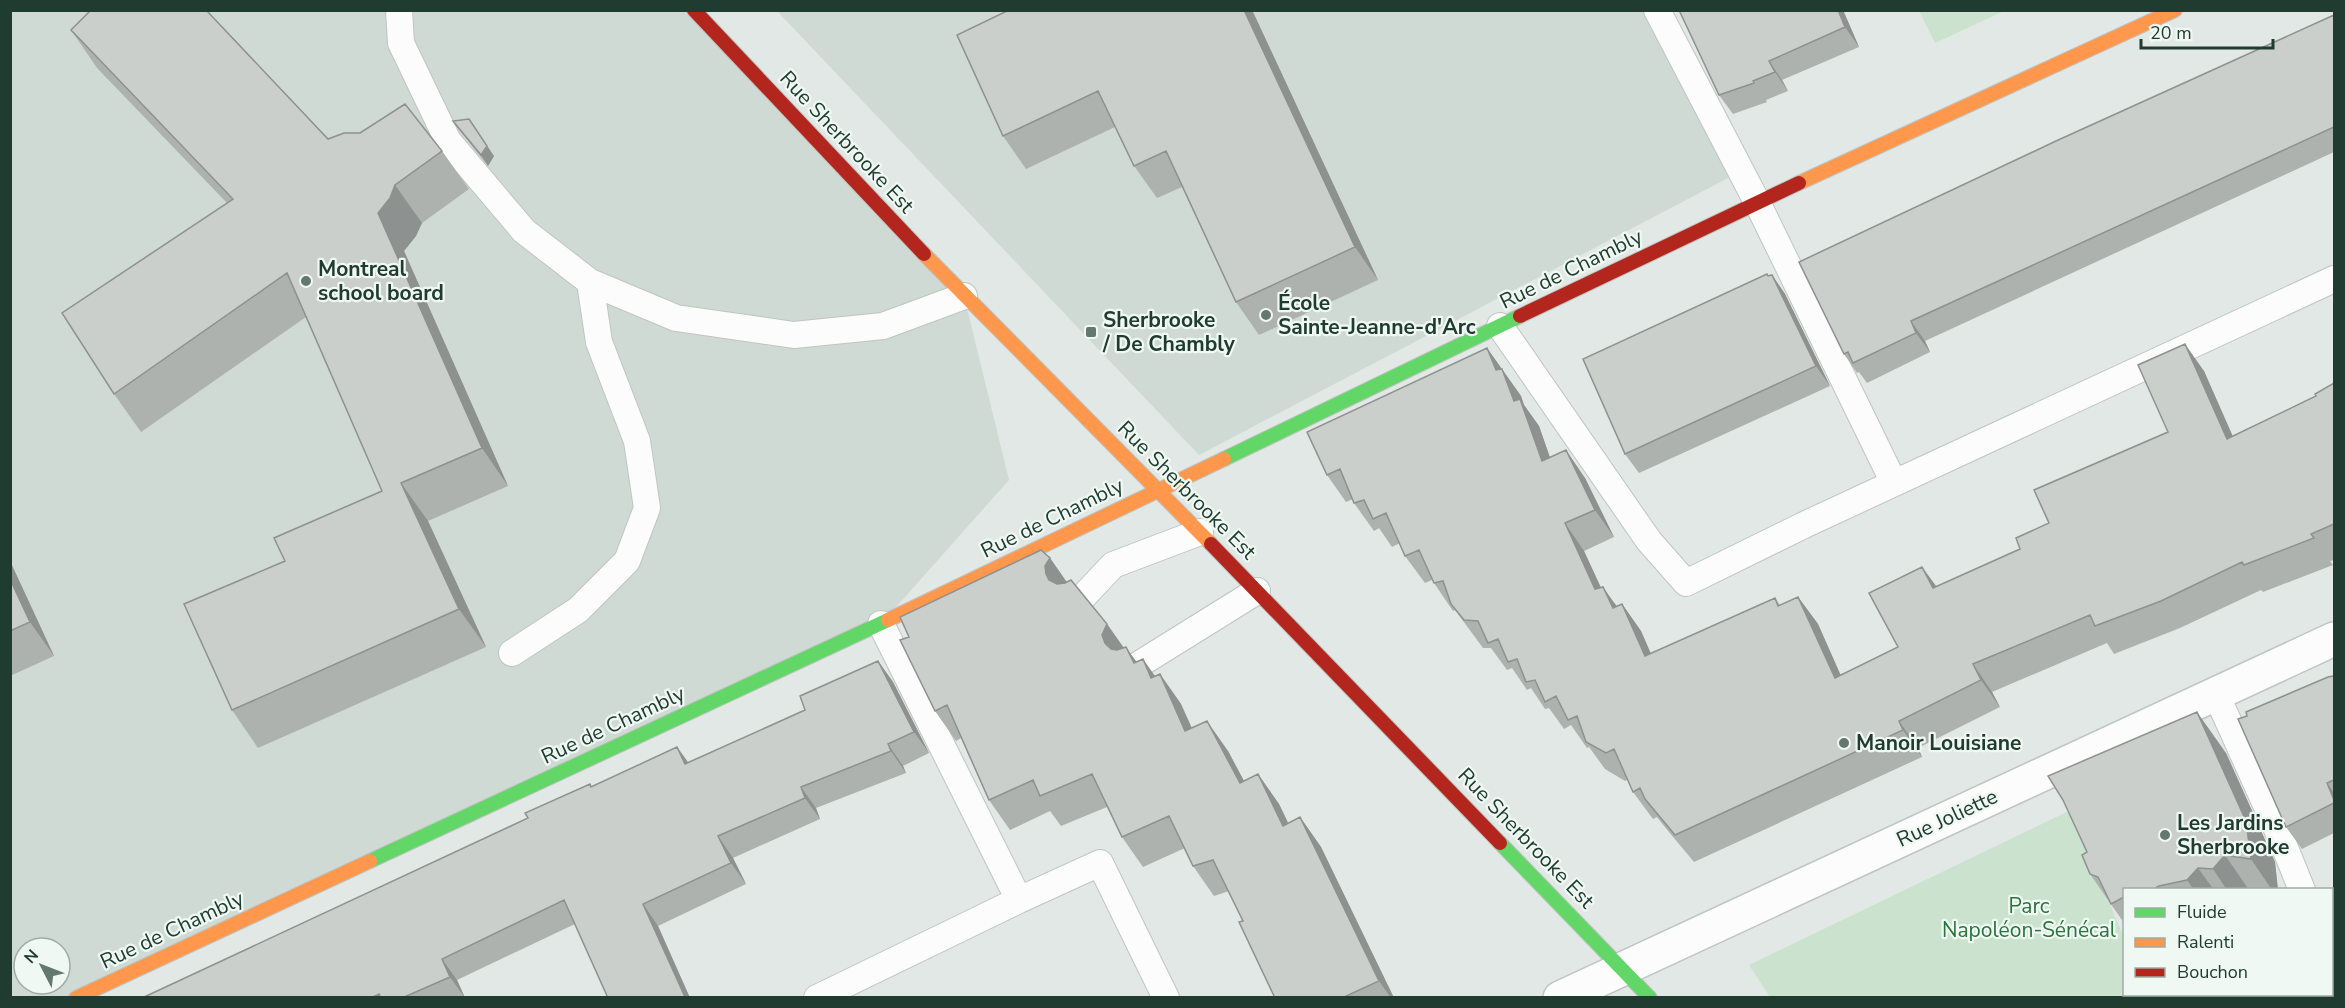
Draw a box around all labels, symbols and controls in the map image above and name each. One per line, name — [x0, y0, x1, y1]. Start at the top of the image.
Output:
scale bar — [2141, 12, 2273, 50]
text: 20 m — [2150, 21, 2192, 45]
street label: Rue Sherbrooke Est — [774, 65, 921, 220]
street label: Rue de Chambly — [1495, 222, 1647, 316]
place label: Montreal school board — [318, 255, 444, 307]
marker: Montreal school board — [299, 274, 313, 288]
place label: École Sainte-Jeanne-d'Arc — [1278, 289, 1476, 341]
place label: Sherbrooke / De Chambly — [1102, 306, 1236, 358]
marker: École Sainte-Jeanne-d'Arc — [1259, 308, 1273, 322]
marker: Sherbrooke / De Chambly — [1084, 325, 1098, 339]
street label: Rue Sherbrooke Est — [1112, 415, 1263, 566]
street label: Rue de Chambly — [976, 471, 1128, 565]
street label: Rue de Chambly — [537, 679, 690, 771]
place label: Manoir Louisiane — [1856, 729, 2021, 757]
marker: Manoir Louisiane — [1837, 736, 1851, 750]
street label: Rue Sherbrooke Est — [1452, 762, 1601, 915]
street label: Rue Joliette — [1892, 782, 2002, 854]
place label: Les Jardins Sherbrooke — [2177, 809, 2289, 861]
marker: Les Jardins Sherbrooke — [2158, 828, 2172, 842]
street label: Rue de Chambly — [96, 884, 249, 976]
legend — [2123, 888, 2333, 996]
park label: Parc Napoléon-Sénécal — [1942, 892, 2117, 944]
text: Fluide — [2177, 900, 2227, 924]
text: Ralenti — [2177, 930, 2234, 954]
north arrow — [12, 936, 72, 996]
text: N — [19, 945, 44, 968]
text: Bouchon — [2177, 960, 2248, 984]

